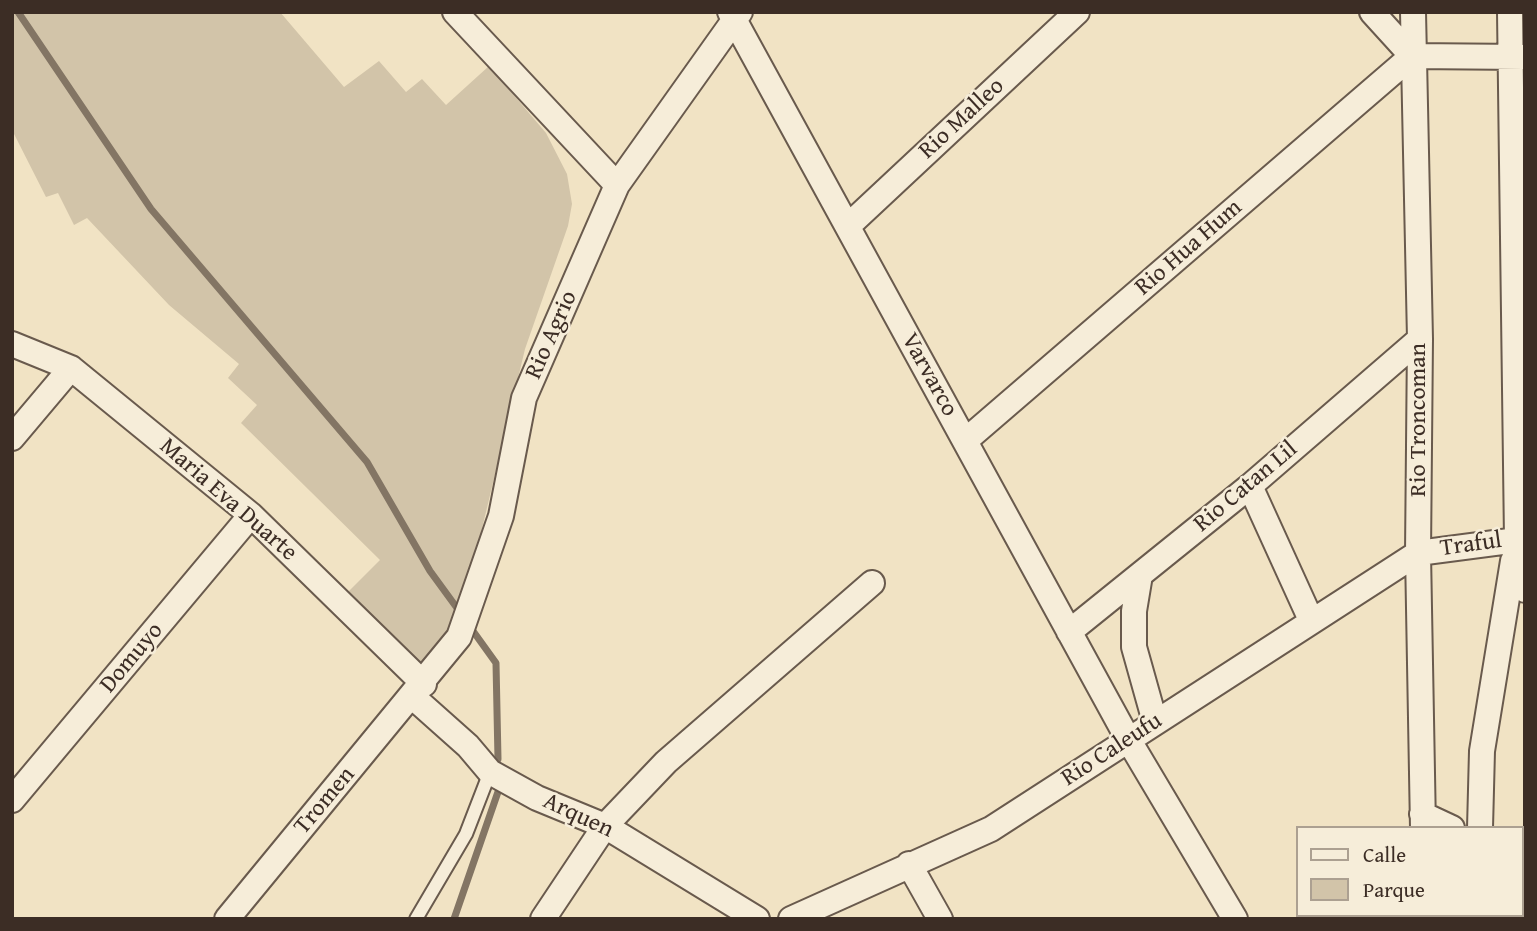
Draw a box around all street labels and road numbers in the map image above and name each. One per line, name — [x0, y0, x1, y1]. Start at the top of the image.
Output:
street label: Rio Malleo — [913, 72, 1011, 166]
street label: Rio Hua Hum — [1130, 194, 1248, 302]
street label: Rio Agrio — [520, 286, 584, 384]
street label: Varvarco — [894, 328, 964, 422]
street label: Rio Troncoman — [1405, 343, 1433, 497]
street label: Maria Eva Duarte — [153, 432, 303, 568]
street label: Rio Catan Lil — [1188, 435, 1304, 539]
street label: Traful — [1438, 526, 1504, 564]
street label: Domuyo — [94, 617, 170, 699]
street label: Rio Caleufu — [1056, 707, 1168, 793]
street label: Tromen — [288, 761, 362, 841]
street label: Arquen — [538, 787, 618, 845]

